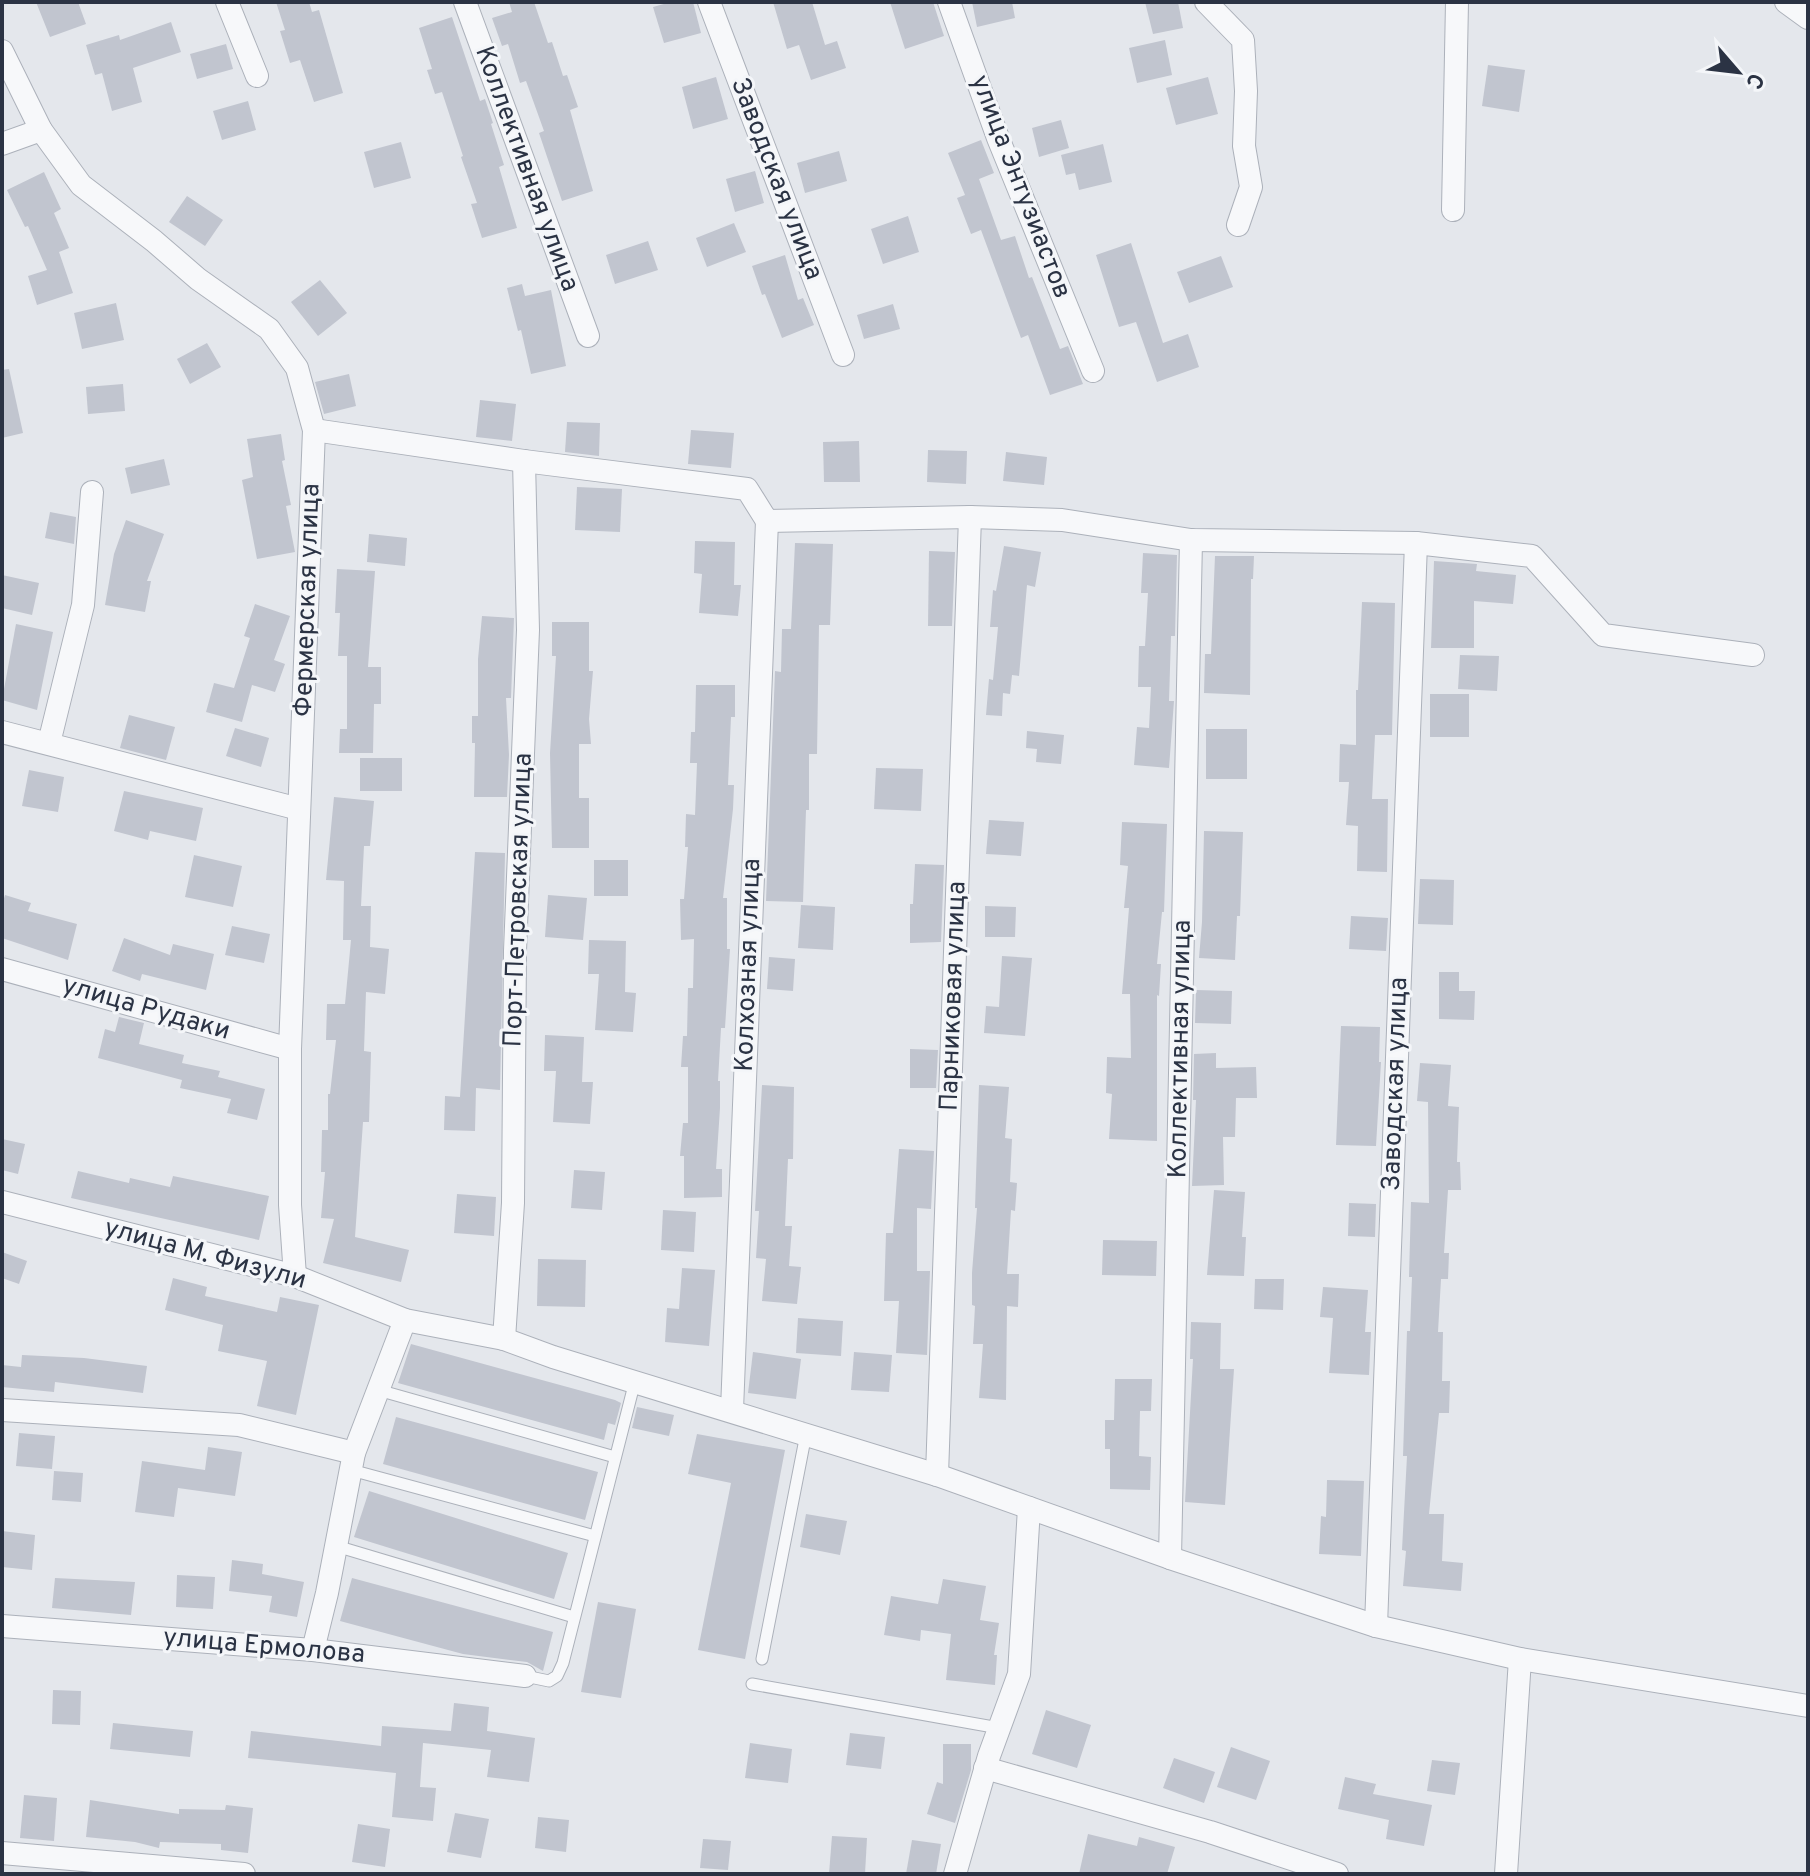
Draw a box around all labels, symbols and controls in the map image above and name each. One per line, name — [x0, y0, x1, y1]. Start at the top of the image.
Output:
north arrow — [1698, 32, 1778, 112]
street label: Коллективная улица — [466, 42, 586, 296]
text: С — [1738, 68, 1769, 93]
street label: улица Энтузиастов — [962, 71, 1078, 303]
street label: Заводская улица — [722, 73, 830, 285]
street label: Фермерская улица — [287, 483, 329, 717]
street label: Порт-Петровская улица — [497, 752, 541, 1048]
street label: Колхозная улица — [729, 858, 769, 1072]
street label: Парниковая улица — [933, 881, 975, 1111]
street label: Коллективная улица — [1162, 919, 1200, 1179]
street label: улица Рудаки — [58, 969, 234, 1049]
street label: Заводская улица — [1376, 976, 1416, 1192]
street label: улица М. Физули — [100, 1212, 310, 1298]
street label: улица Ермолова — [162, 1622, 366, 1672]

